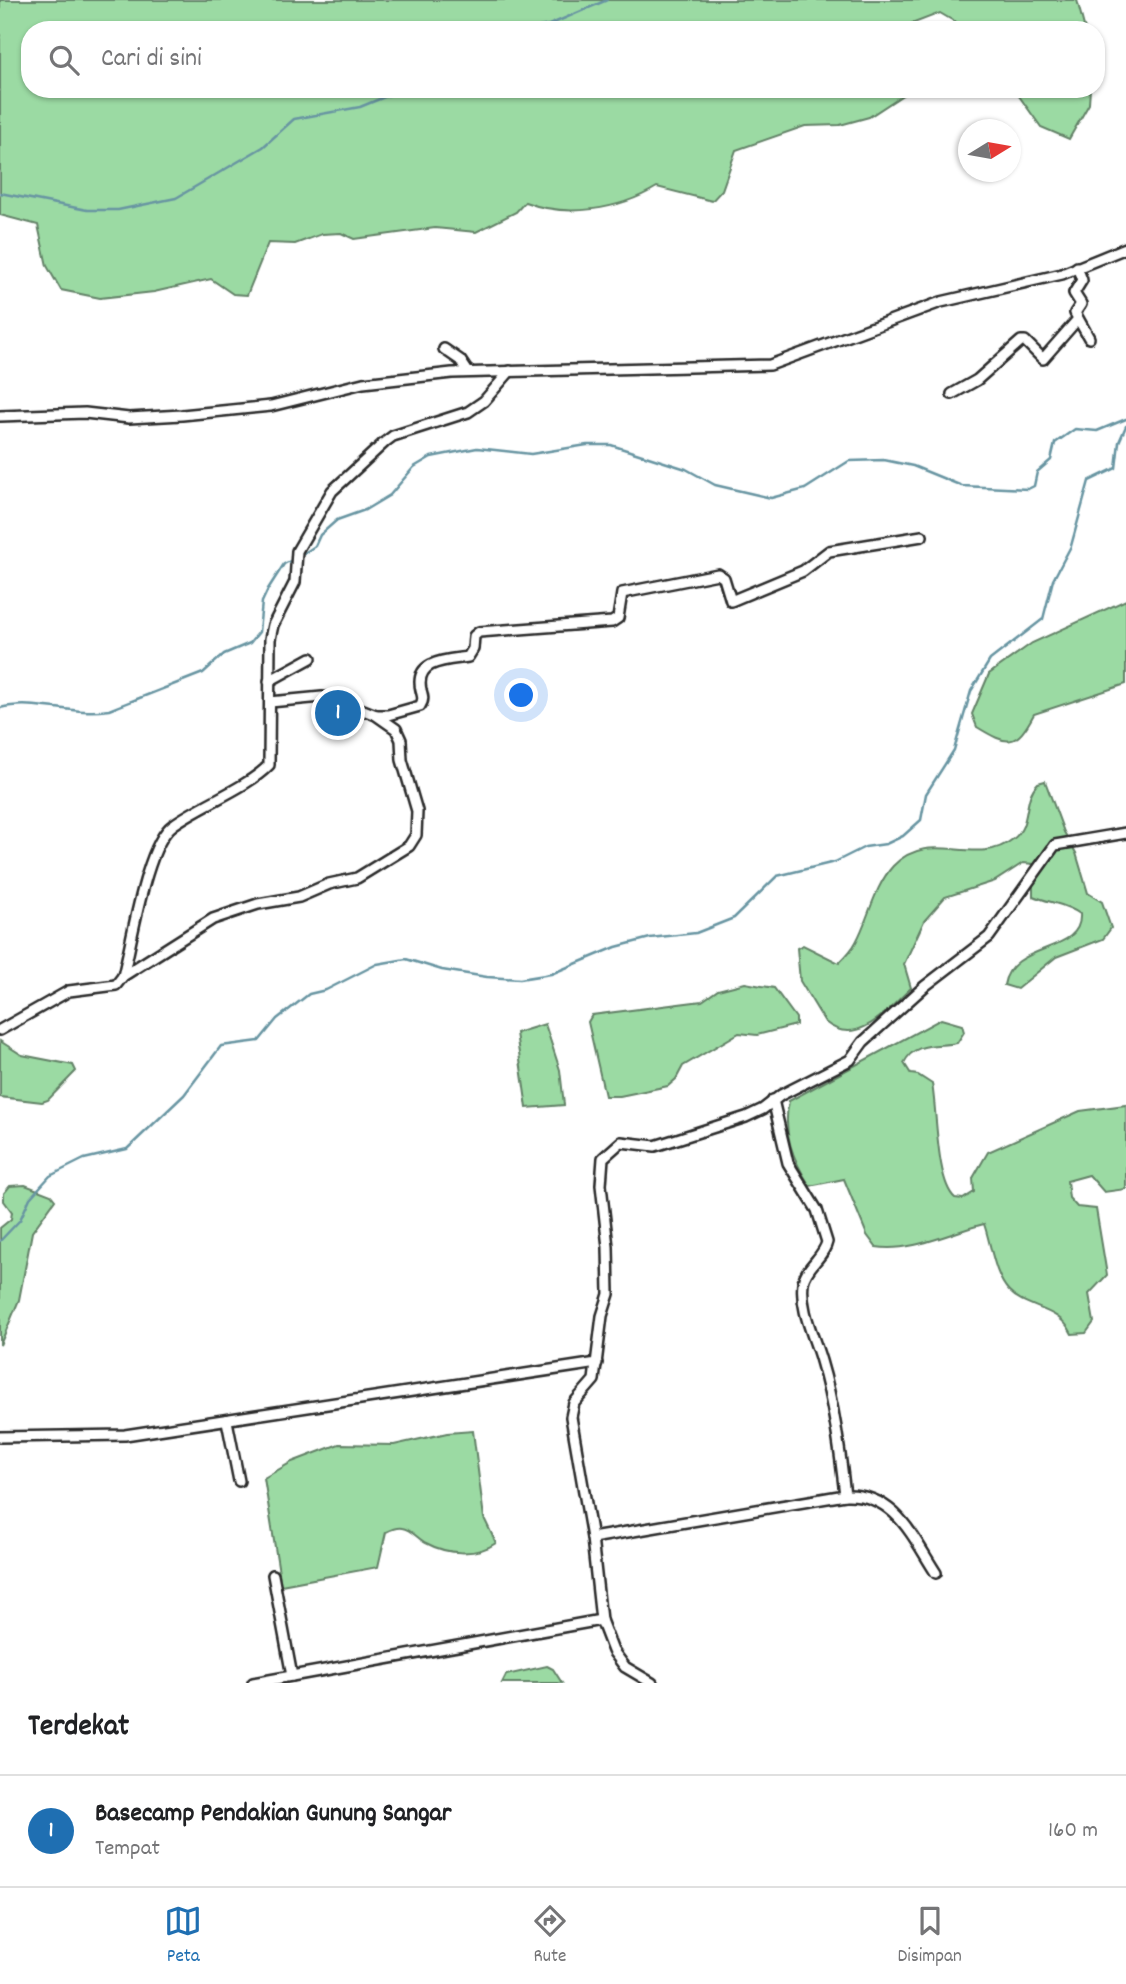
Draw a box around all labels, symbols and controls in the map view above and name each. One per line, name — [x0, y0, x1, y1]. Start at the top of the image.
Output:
search box — [21, 21, 1105, 98]
icon: search — [45, 41, 83, 79]
text: Cari di sini — [101, 41, 202, 78]
north arrow — [958, 119, 1021, 182]
your location — [504, 678, 538, 712]
pin: 1 — [315, 687, 361, 739]
text: Terdekat — [28, 1707, 129, 1750]
text: Basecamp Pendakian Gunung Sangar — [95, 1796, 451, 1833]
text: 1 — [48, 1815, 54, 1848]
text: 160 m — [1048, 1815, 1098, 1848]
text: Tempat — [95, 1833, 160, 1866]
tab: Peta — [164, 1902, 202, 1971]
tab: Rute — [531, 1902, 569, 1971]
tab: Disimpan — [897, 1902, 962, 1971]

